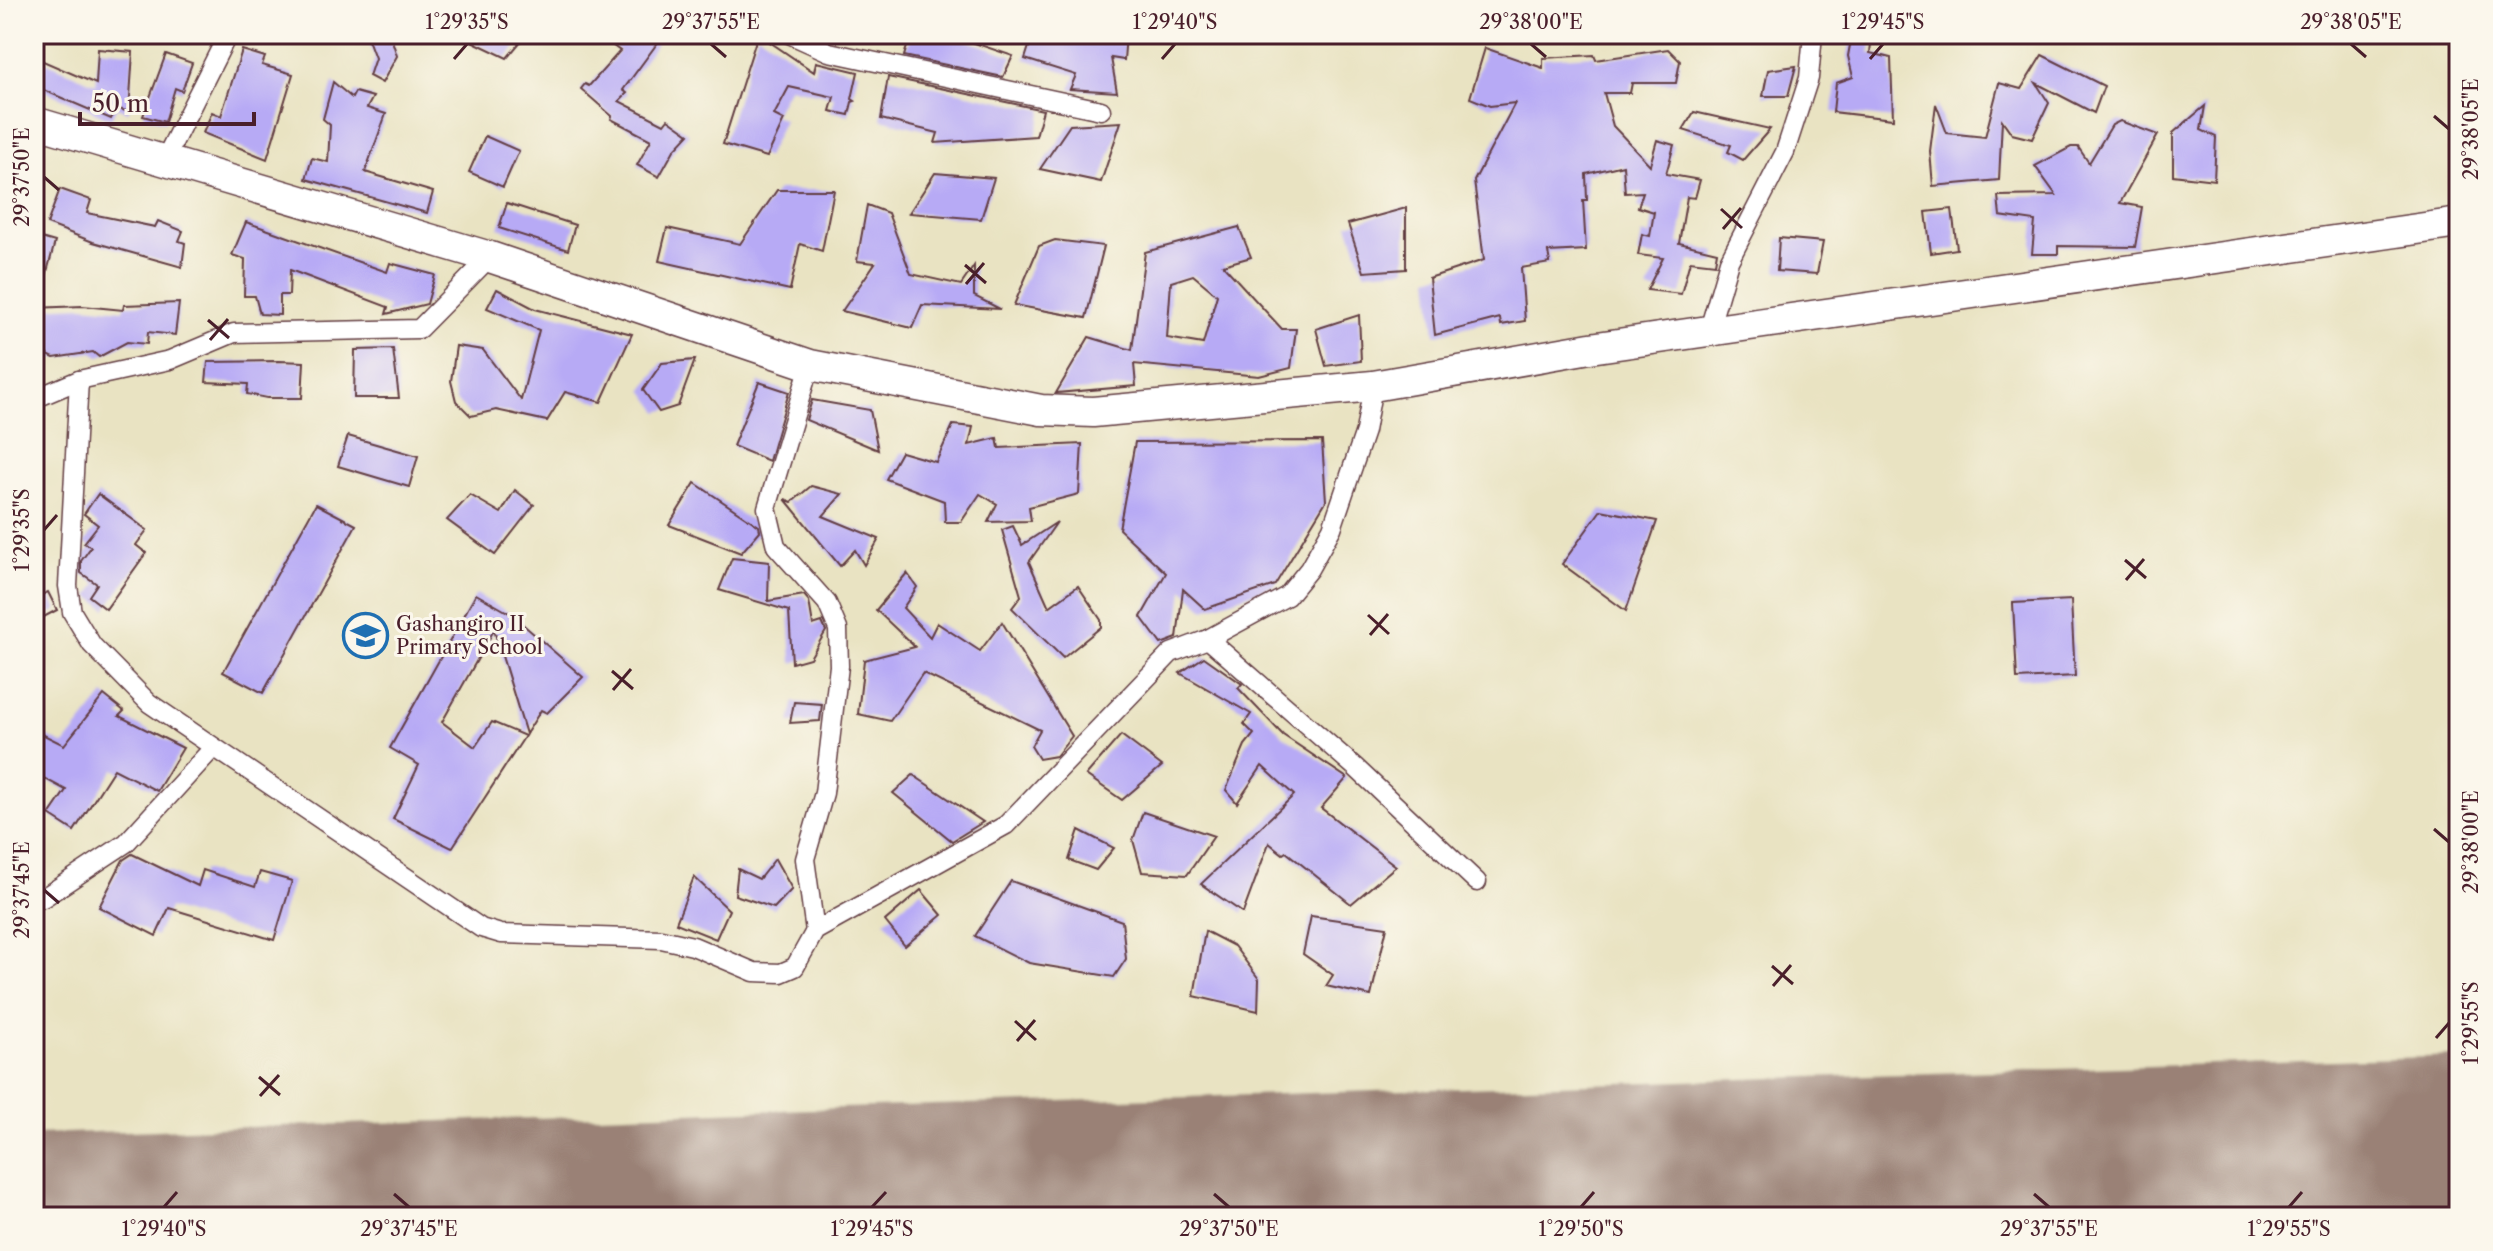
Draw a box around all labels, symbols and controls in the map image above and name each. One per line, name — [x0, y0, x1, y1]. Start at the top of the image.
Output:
text: 1°29'35"S — [425, 10, 509, 34]
text: 29°37'55"E — [662, 10, 760, 34]
text: 1°29'40"S — [1133, 10, 1217, 34]
text: 29°38'00"E — [1479, 10, 1583, 34]
text: 1°29'45"S — [1841, 10, 1925, 34]
text: 29°38'05"E — [2300, 10, 2402, 34]
scale bar — [80, 76, 254, 126]
text: 29°38'05"E — [2459, 78, 2483, 180]
text: 50 m — [92, 89, 149, 118]
text: 29°37'50"E — [10, 127, 34, 227]
text: 1°29'35"S — [10, 488, 34, 572]
school or university icon: Gashangiro II Primary School — [341, 612, 389, 660]
place label: Gashangiro II Primary School — [396, 612, 543, 659]
text: 29°38'00"E — [2459, 790, 2483, 894]
text: 29°37'45"E — [10, 841, 34, 939]
text: 1°29'55"S — [2459, 981, 2483, 1065]
text: 1°29'40"S — [122, 1217, 206, 1241]
text: 29°37'45"E — [360, 1217, 458, 1241]
text: 1°29'45"S — [830, 1217, 914, 1241]
text: 29°37'50"E — [1179, 1217, 1279, 1241]
text: 1°29'50"S — [1538, 1217, 1624, 1241]
text: 29°37'55"E — [2000, 1217, 2098, 1241]
text: 1°29'55"S — [2247, 1217, 2331, 1241]

